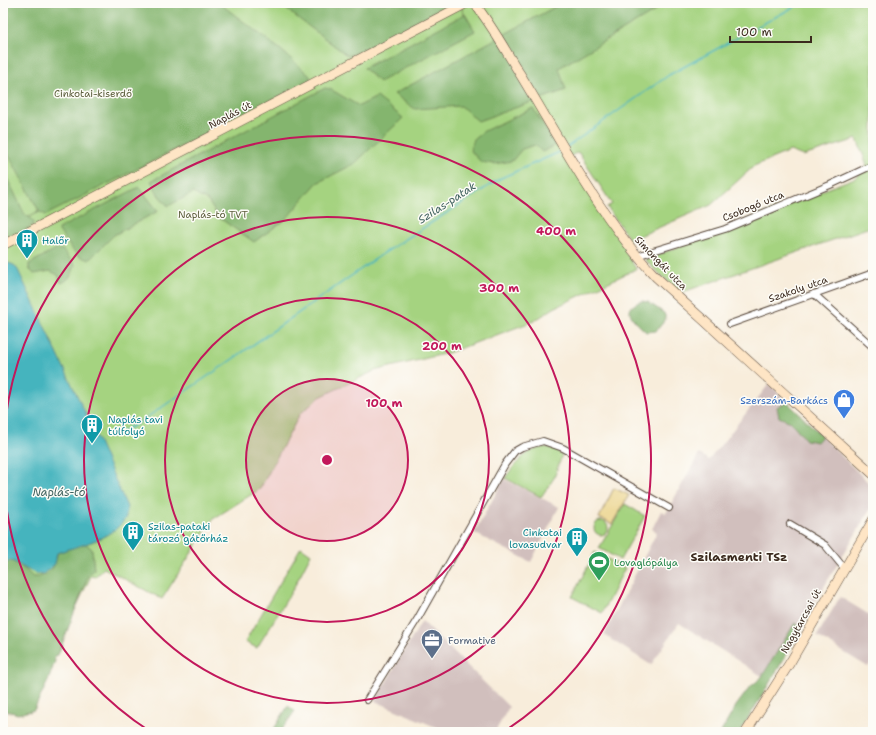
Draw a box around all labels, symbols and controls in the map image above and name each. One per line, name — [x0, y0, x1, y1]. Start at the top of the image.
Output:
scale bar — [730, 18, 811, 44]
text: 100 m — [736, 24, 772, 40]
park label: Cinkotai-kiserdő — [54, 87, 132, 100]
street label: Naplás út — [206, 98, 254, 132]
water label: Szilas-patak — [415, 178, 480, 227]
street label: Csobogó utca — [720, 188, 786, 224]
park label: Naplás-tó TVT — [178, 208, 248, 221]
text: 400 m — [536, 223, 576, 239]
building icon: Halőr — [14, 227, 40, 260]
street label: Simongát utca — [632, 233, 690, 293]
place label: Halőr — [42, 234, 69, 247]
street label: Szakoly utca — [767, 273, 830, 305]
text: 300 m — [479, 280, 519, 296]
text: 200 m — [422, 338, 462, 354]
shop icon: Szerszám-Barkács — [831, 387, 857, 420]
place label: Szerszám-Barkács — [740, 394, 828, 407]
text: 100 m — [366, 395, 403, 411]
building icon: Naplás tavi túlfolyó — [79, 412, 105, 445]
place label: Naplás tavi túlfolyó — [108, 413, 163, 438]
centre of rings — [320, 453, 334, 467]
water label: Naplás-tó — [33, 485, 86, 500]
building icon: Szilas-pataki tározó gátőrház — [120, 519, 146, 552]
place label: Szilas-pataki tározó gátőrház — [148, 520, 228, 545]
building icon: Cinkotai lovasudvar — [564, 525, 590, 558]
place label: Cinkotai lovasudvar — [509, 526, 562, 551]
sports icon: Lovaglópálya — [586, 549, 612, 582]
district label: Szilasmenti TSz — [691, 549, 787, 565]
place label: Lovaglópálya — [614, 556, 679, 569]
street label: Nagytarcsai út — [778, 586, 824, 656]
office icon: Formative — [419, 627, 445, 660]
place label: Formative — [448, 634, 496, 647]

